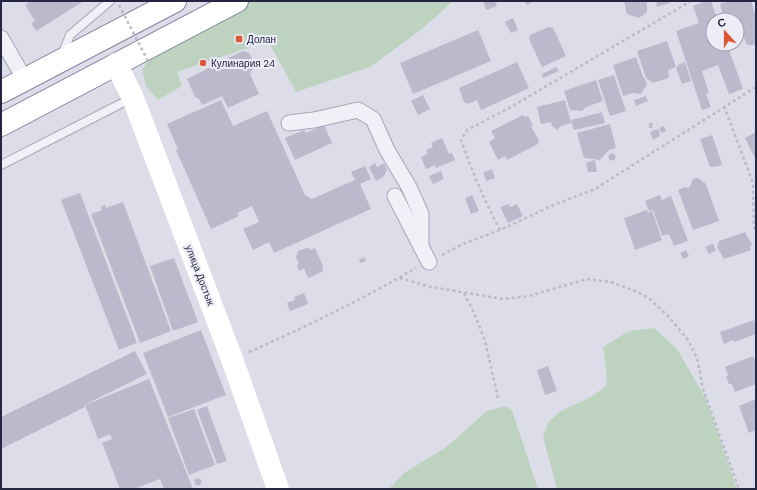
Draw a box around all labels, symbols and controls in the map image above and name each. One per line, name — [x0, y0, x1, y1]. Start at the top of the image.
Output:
north arrow — [705, 12, 745, 52]
text: С — [715, 15, 728, 31]
place label: Долан — [247, 33, 276, 46]
marker: Долан — [234, 34, 244, 44]
place label: Кулинария 24 — [211, 57, 275, 70]
marker: Кулинария 24 — [198, 58, 208, 68]
street label: улица Достык — [183, 243, 218, 308]

